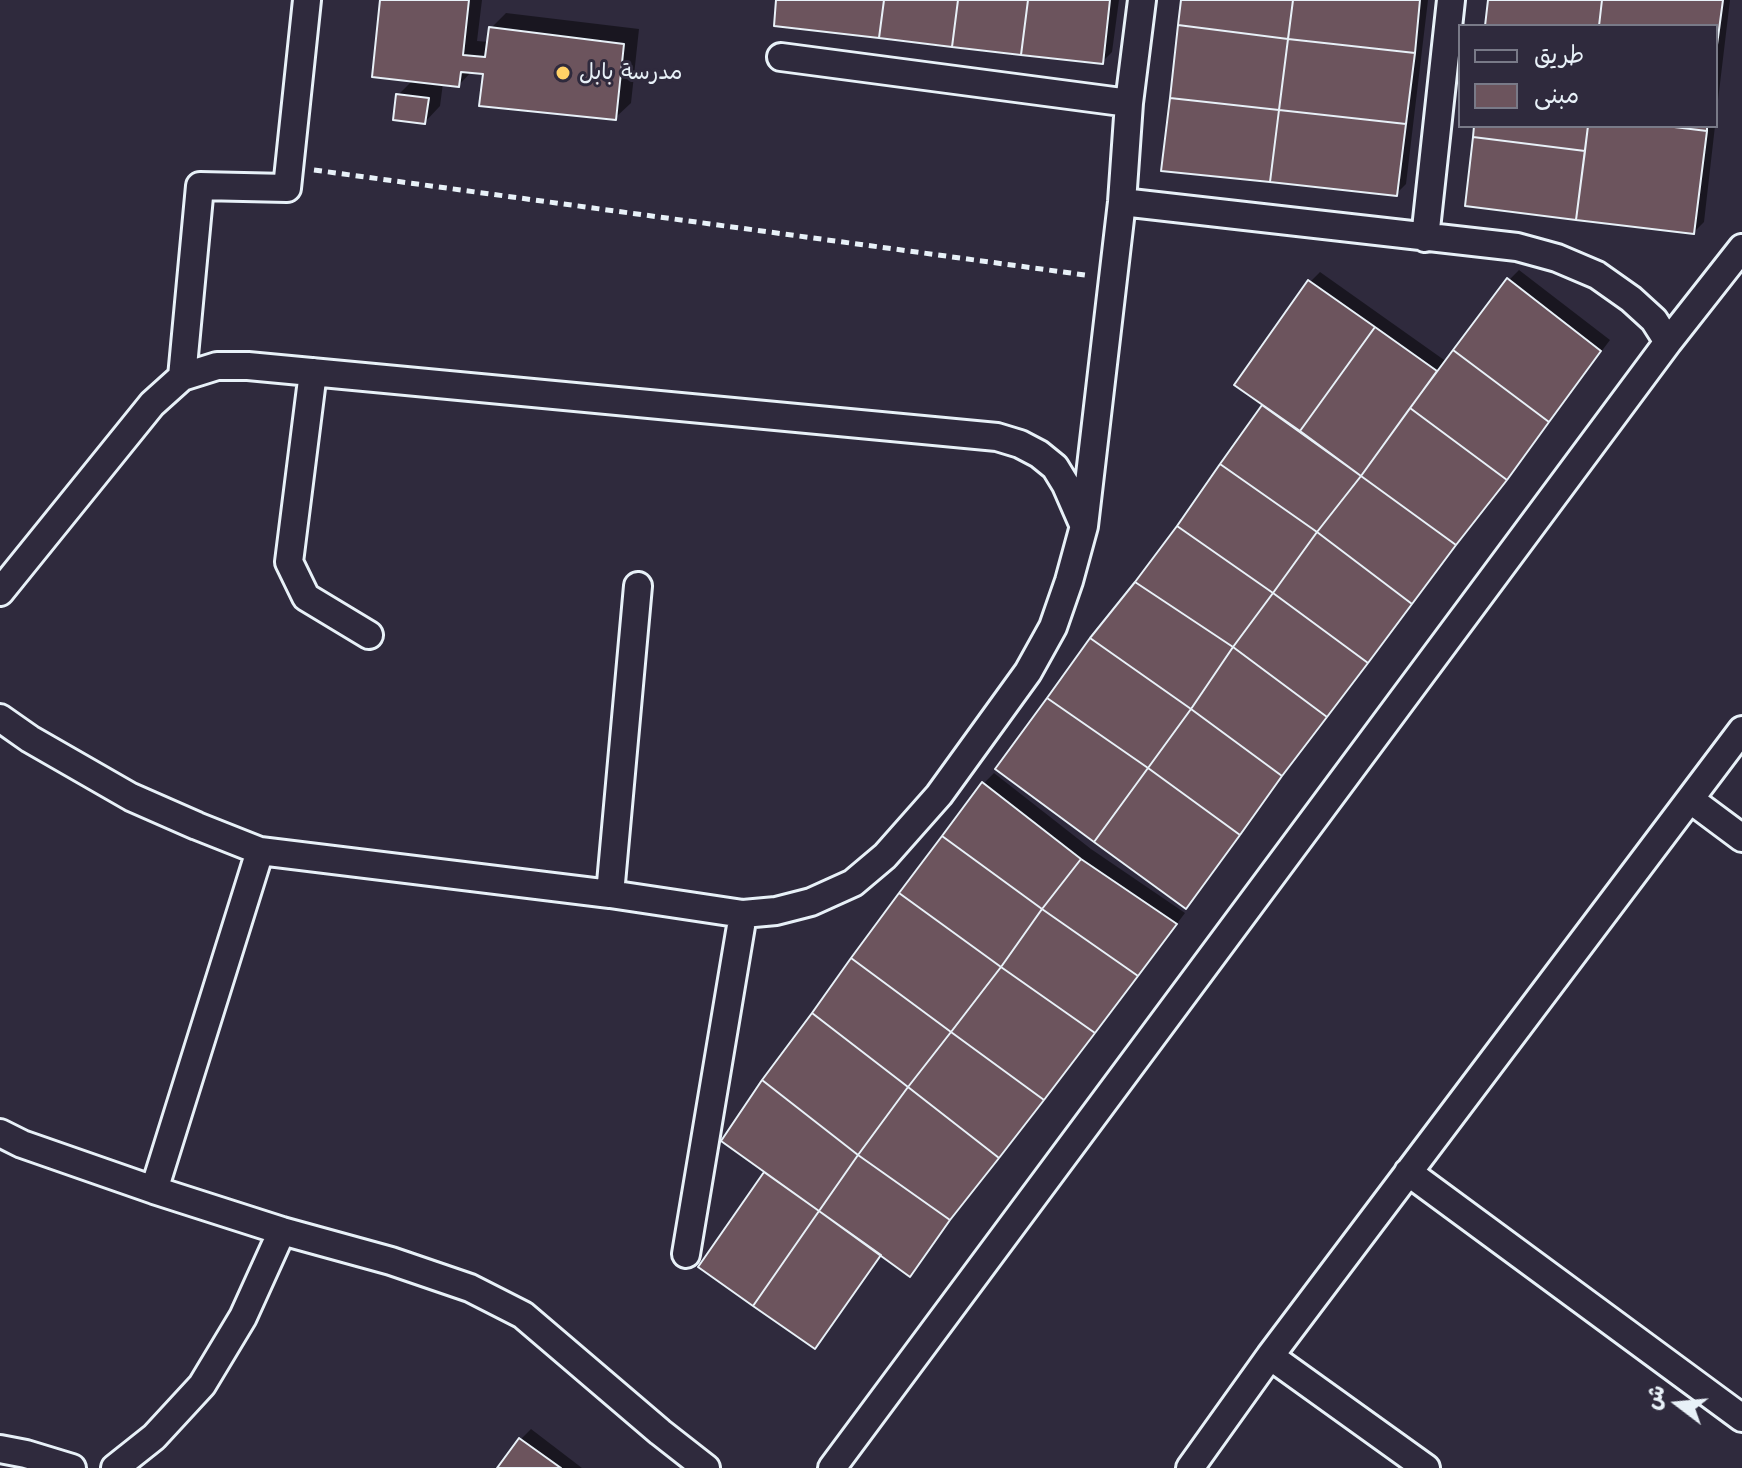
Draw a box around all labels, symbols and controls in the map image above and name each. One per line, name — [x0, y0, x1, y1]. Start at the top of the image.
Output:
legend — [1458, 24, 1718, 128]
text: طريق — [1534, 39, 1584, 71]
place label: مدرسة بابل — [579, 60, 682, 86]
marker: مدرسة بابل — [554, 64, 572, 82]
text: مبنى — [1534, 79, 1579, 111]
north arrow — [1638, 1364, 1718, 1444]
text: ش — [1637, 1382, 1672, 1413]

